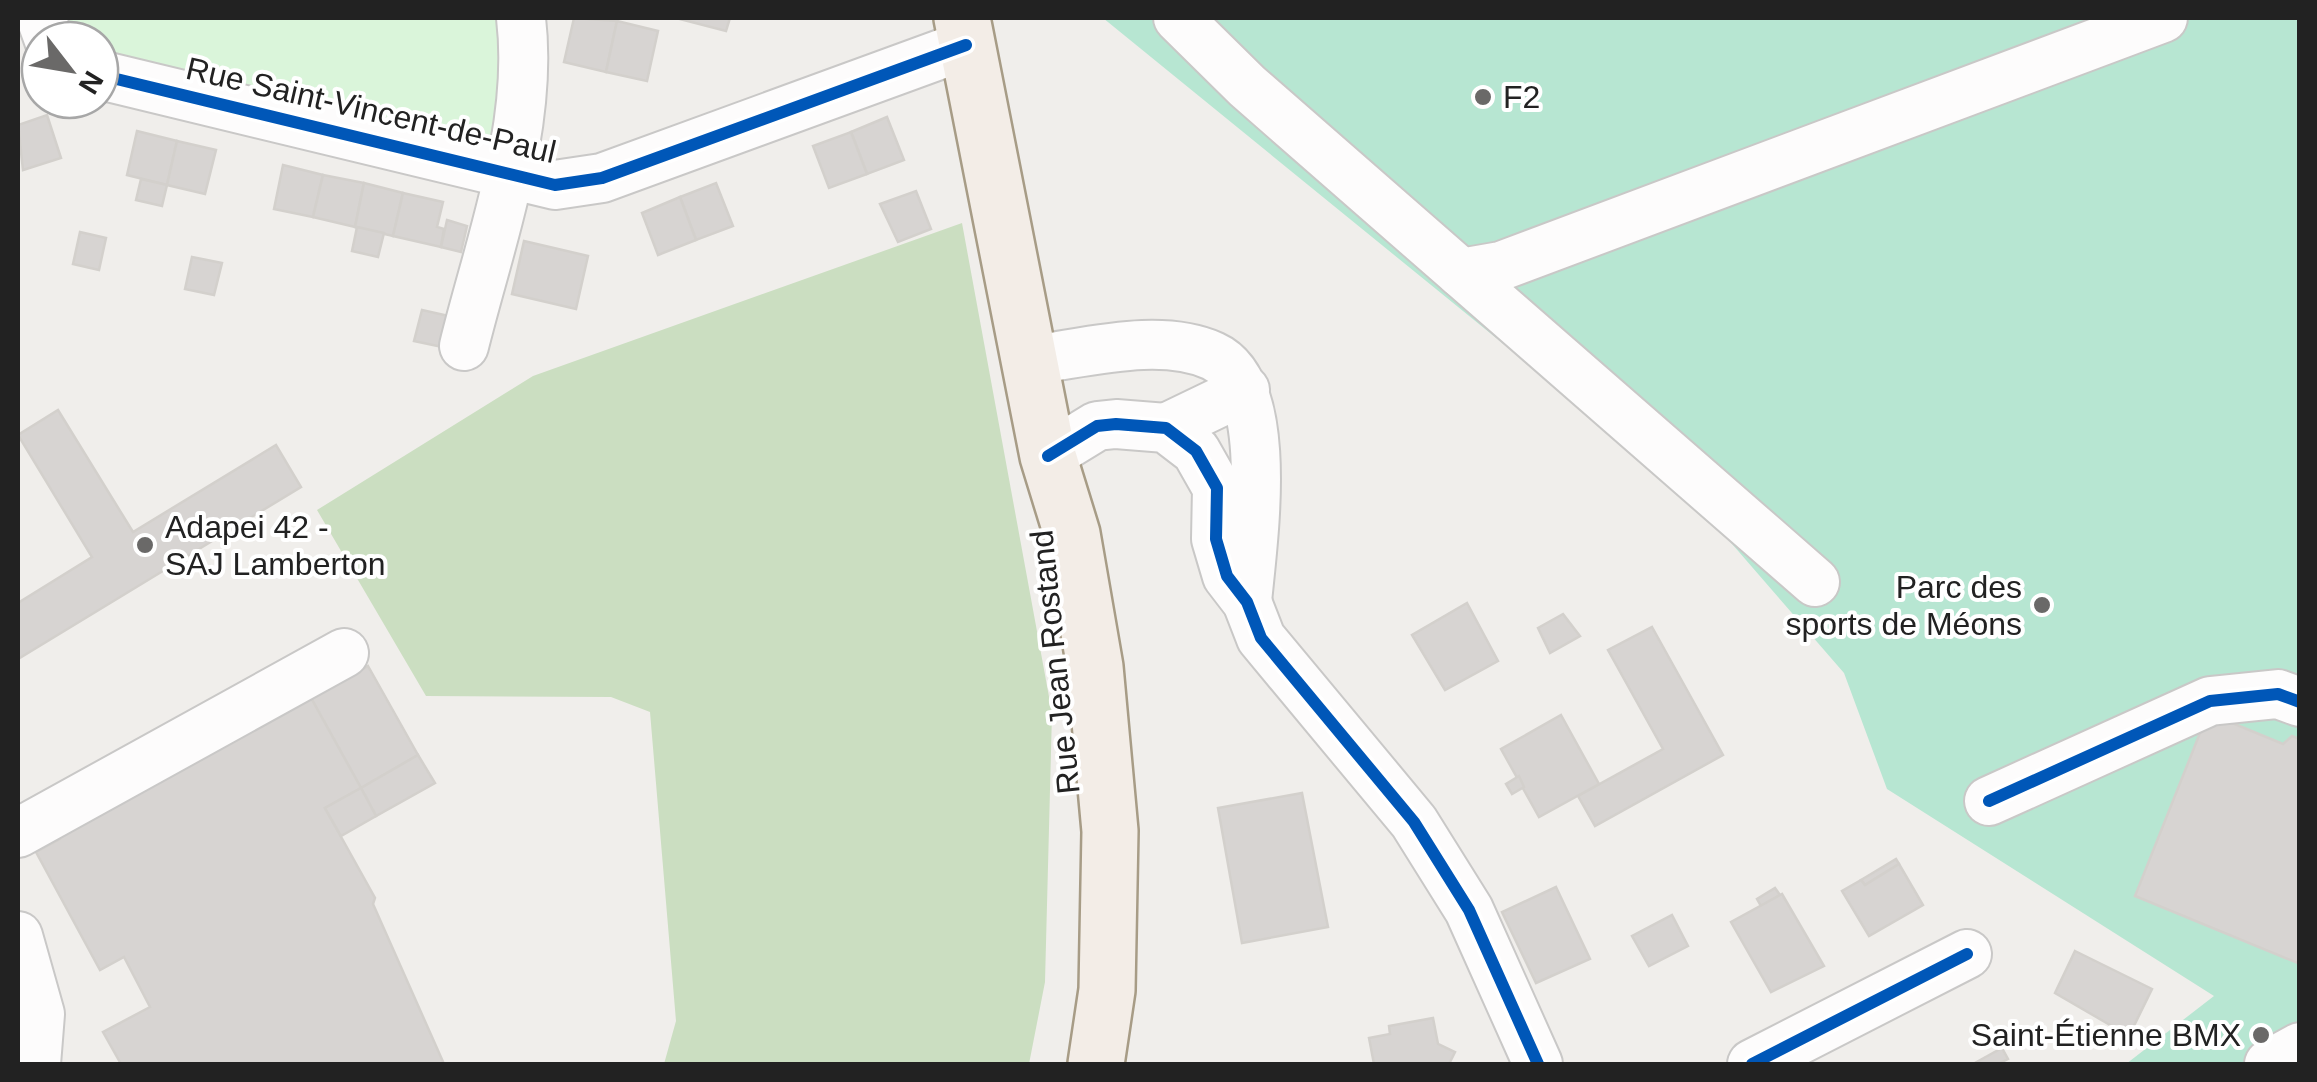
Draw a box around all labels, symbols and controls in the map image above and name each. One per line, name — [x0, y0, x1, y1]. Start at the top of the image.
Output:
north arrow — [20, 20, 120, 120]
street label: Rue Saint-Vincent-de-Paul — [183, 50, 559, 170]
text: N — [73, 66, 109, 99]
place label: F2 — [1503, 79, 1540, 115]
marker: F2 — [1472, 86, 1494, 108]
place label: Adapei 42 - SAJ Lamberton — [165, 509, 386, 582]
street label: Rue Jean Rostand — [1023, 528, 1087, 796]
marker: Adapei 42 - SAJ Lamberton — [134, 534, 156, 556]
place label: Parc des sports de Méons — [1785, 569, 2022, 642]
marker: Parc des sports de Méons — [2031, 594, 2053, 616]
place label: Saint-Étienne BMX — [1971, 1017, 2241, 1053]
marker: Saint-Étienne BMX — [2250, 1024, 2272, 1046]

